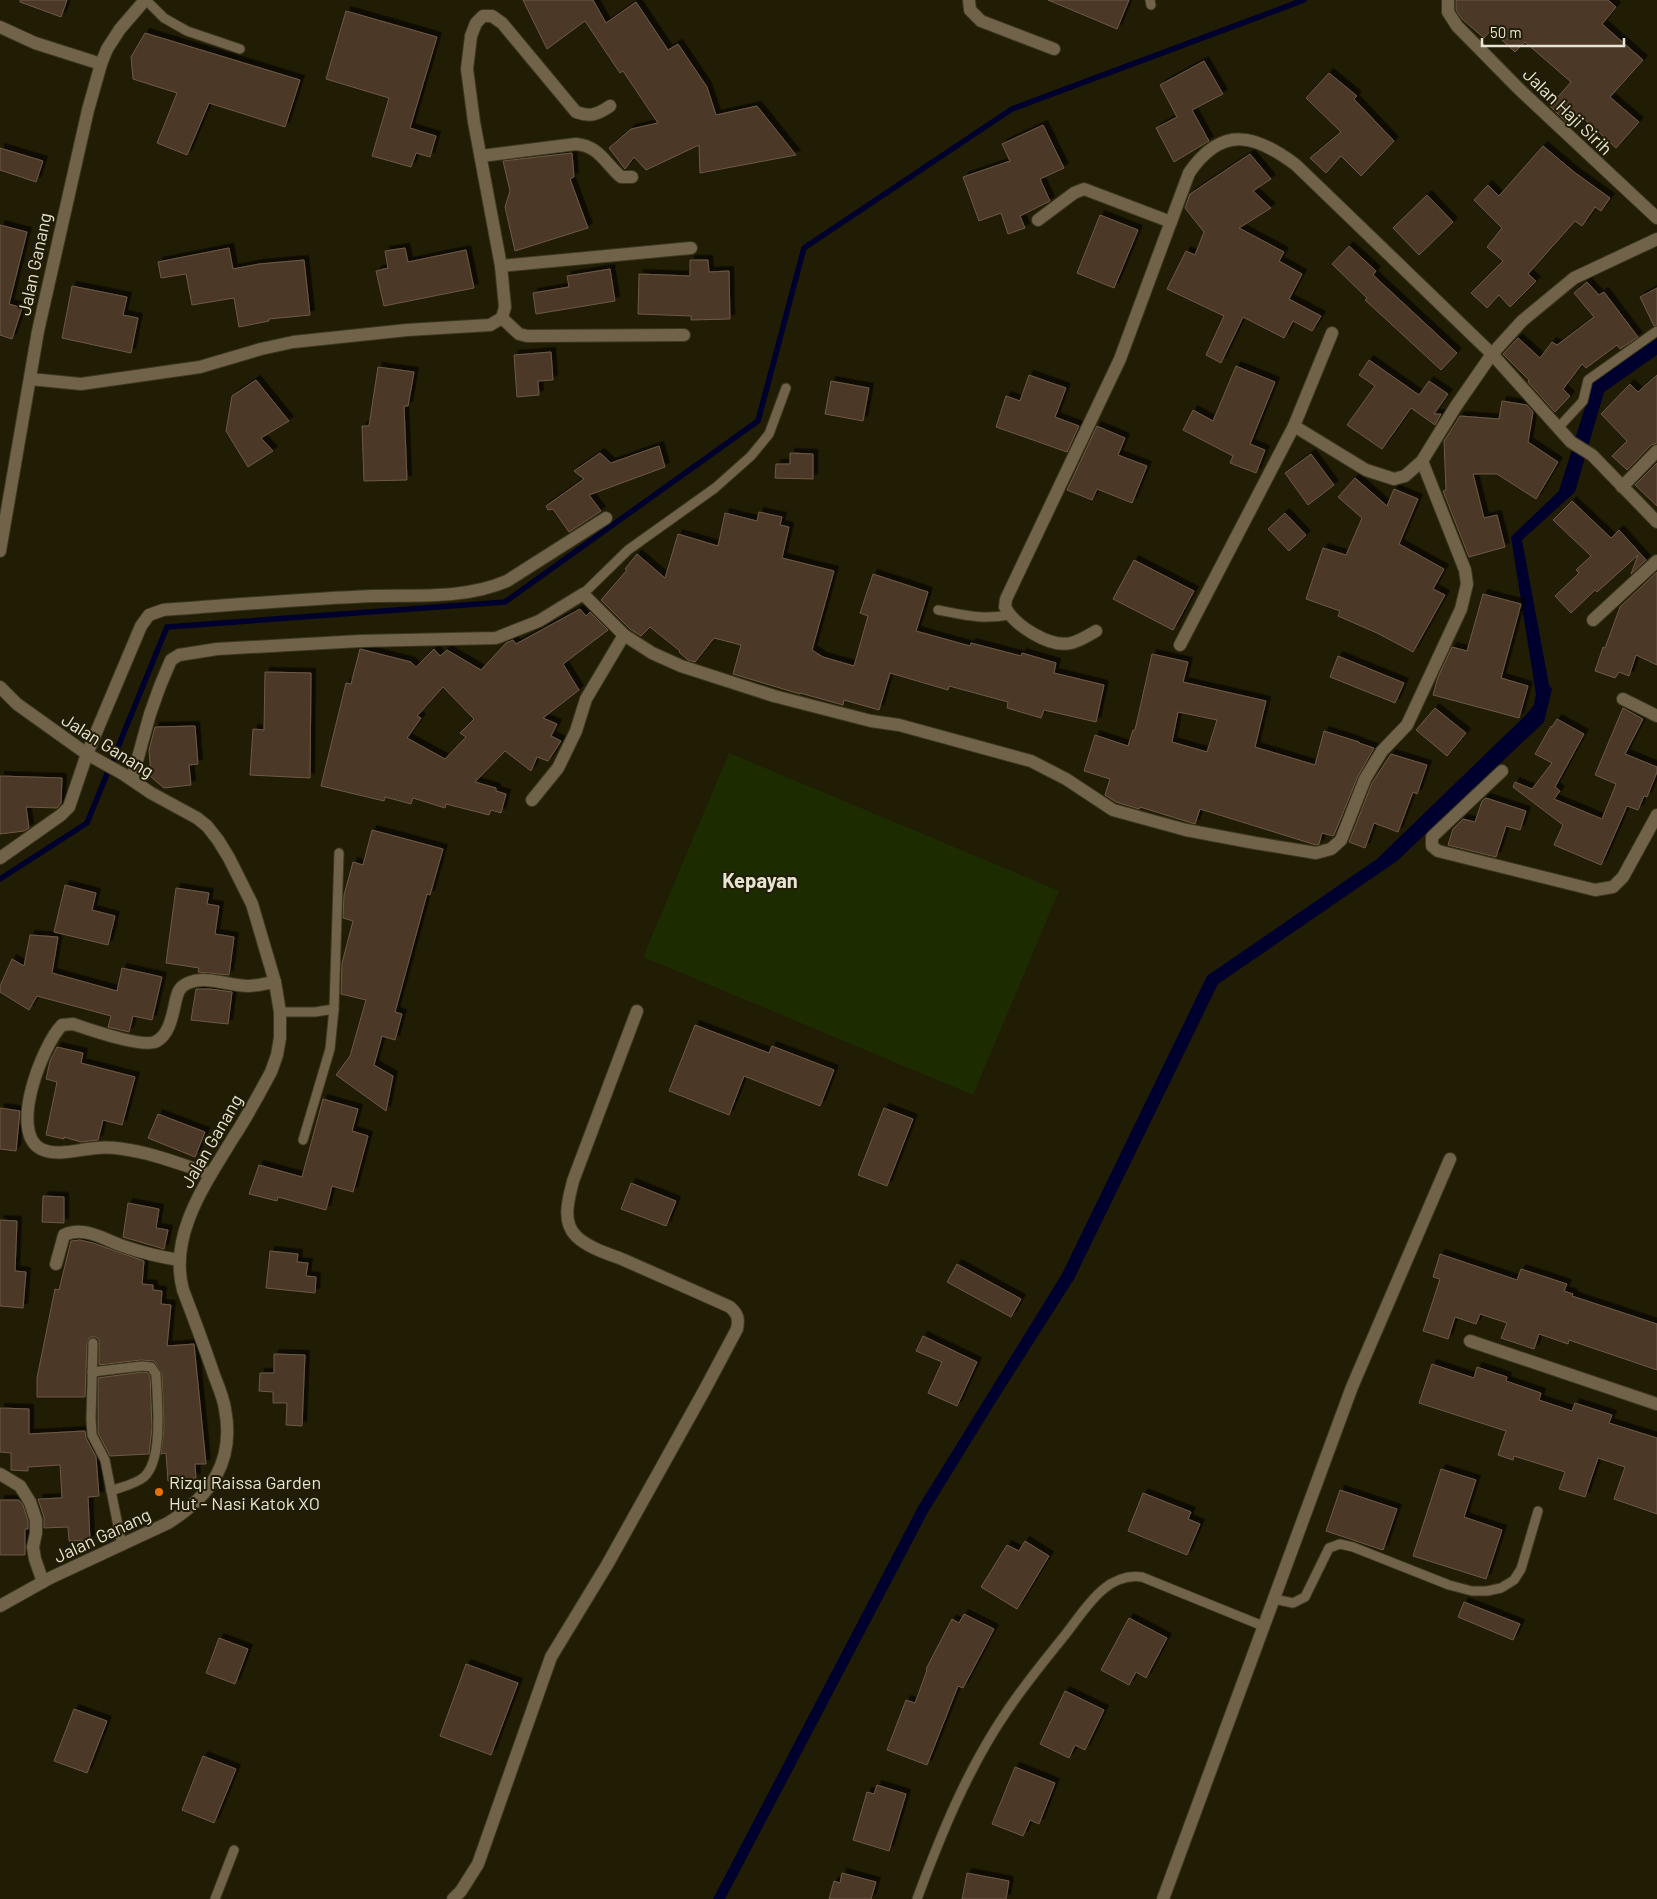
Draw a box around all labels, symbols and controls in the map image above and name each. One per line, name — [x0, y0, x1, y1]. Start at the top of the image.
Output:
scale bar — [1482, 15, 1624, 47]
text: 50 m — [1490, 23, 1522, 41]
street label: Jalan Haji Sirih — [1519, 63, 1617, 159]
street label: Jalan Ganang — [12, 211, 56, 317]
street label: Jalan Ganang — [58, 708, 158, 782]
district label: Kepayan — [722, 868, 798, 892]
street label: Jalan Ganang — [175, 1090, 247, 1192]
place label: Rizqi Raissa Garden Hut - Nasi Katok XO — [169, 1471, 321, 1514]
marker: Rizqi Raissa Garden Hut - Nasi Katok XO — [153, 1486, 165, 1498]
street label: Jalan Ganang — [50, 1503, 154, 1567]

